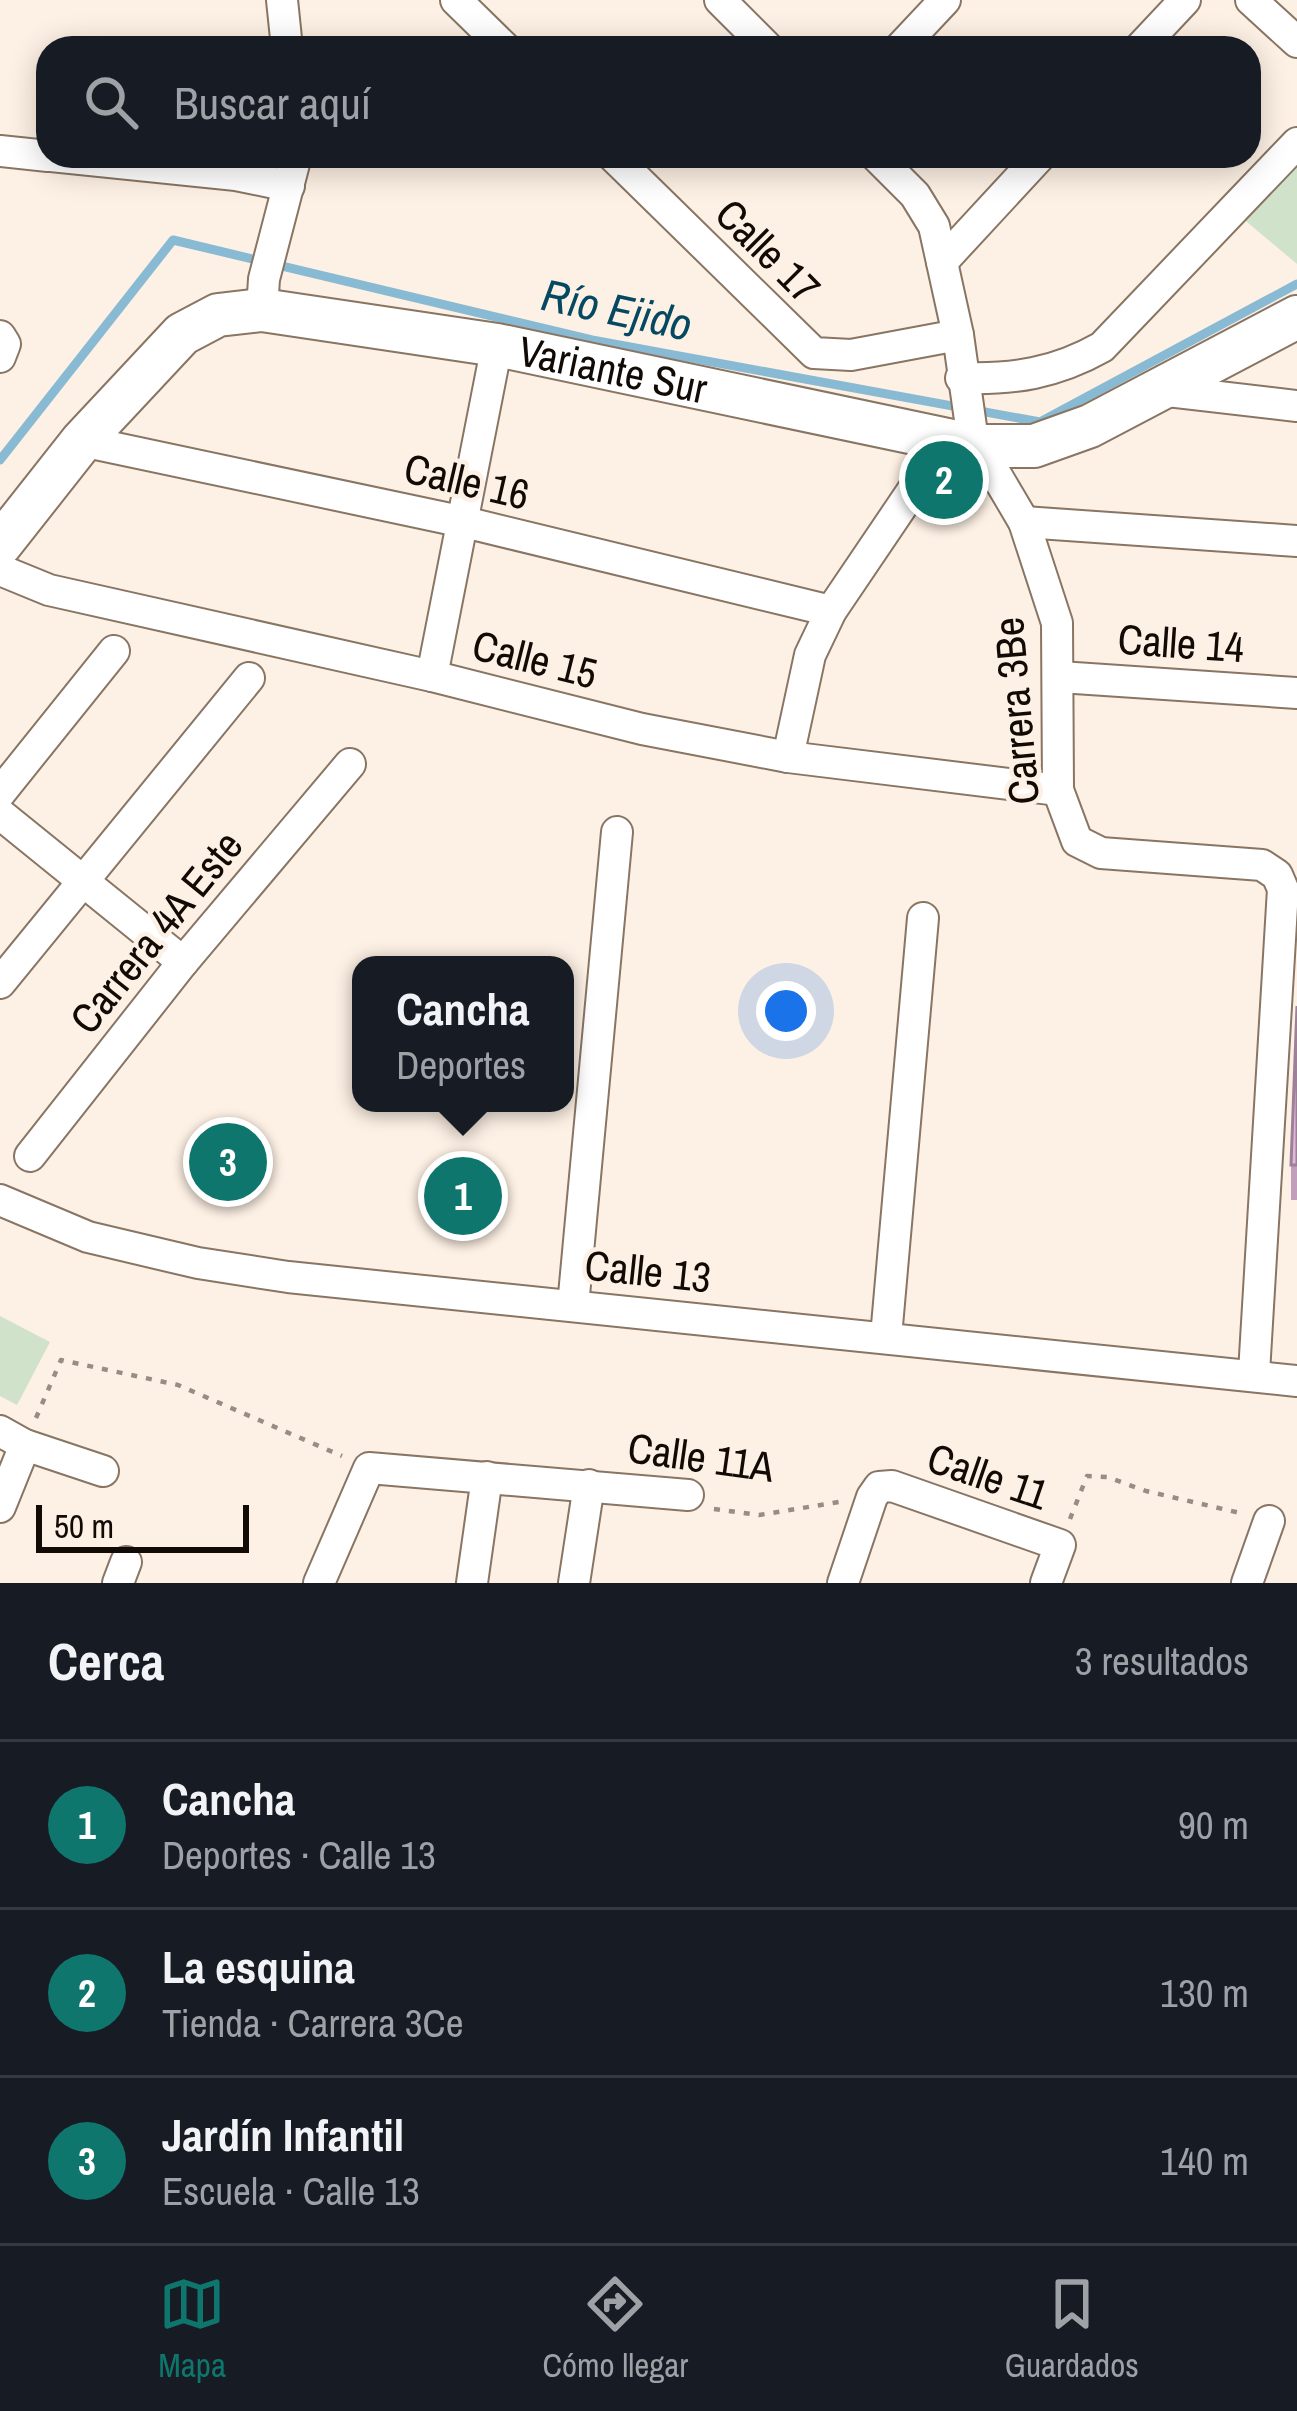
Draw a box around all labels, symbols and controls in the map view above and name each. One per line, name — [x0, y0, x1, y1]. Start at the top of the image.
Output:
search box — [36, 36, 1261, 168]
icon: search — [78, 69, 144, 135]
text: Buscar aquí — [174, 72, 371, 133]
street label: Calle 17 — [704, 187, 832, 315]
water label: Río Ejido — [536, 263, 698, 355]
street label: Variante Sur — [514, 322, 713, 417]
pin: 2 — [905, 435, 983, 525]
street label: Calle 16 — [399, 440, 535, 522]
street label: Calle 14 — [1116, 611, 1246, 675]
street label: Carrera 3Be — [980, 615, 1052, 807]
street label: Calle 15 — [467, 617, 603, 701]
street label: Carrera 4A Este — [57, 819, 255, 1045]
popup — [352, 956, 574, 1112]
text: Cancha — [396, 978, 530, 1039]
your location — [756, 981, 816, 1041]
text: Deportes — [396, 1039, 526, 1091]
pin: 3 — [189, 1117, 267, 1207]
pin: 1 — [424, 1151, 502, 1241]
street label: Calle 13 — [582, 1237, 714, 1305]
street label: Calle 11A — [624, 1419, 779, 1495]
street label: Calle 11 — [920, 1429, 1056, 1523]
scale bar — [36, 1499, 249, 1552]
text: 50 m — [54, 1504, 114, 1548]
text: Cerca — [48, 1627, 164, 1696]
text: 3 resultados — [1075, 1635, 1249, 1687]
text: Cancha — [162, 1768, 295, 1829]
text: 1 — [78, 1799, 96, 1851]
text: 90 m — [1178, 1799, 1249, 1851]
text: Deportes · Calle 13 — [162, 1829, 436, 1881]
text: La esquina — [162, 1936, 355, 1997]
text: 2 — [78, 1967, 96, 2019]
text: 130 m — [1160, 1967, 1249, 2019]
text: Tienda · Carrera 3Ce — [162, 1997, 463, 2049]
text: Jardín Infantil — [162, 2104, 404, 2165]
text: 3 — [78, 2135, 96, 2187]
text: 140 m — [1160, 2135, 1249, 2187]
text: Escuela · Calle 13 — [162, 2165, 420, 2217]
tab: Mapa — [158, 2271, 226, 2387]
tab: Cómo llegar — [542, 2271, 688, 2387]
tab: Guardados — [1005, 2271, 1139, 2387]

